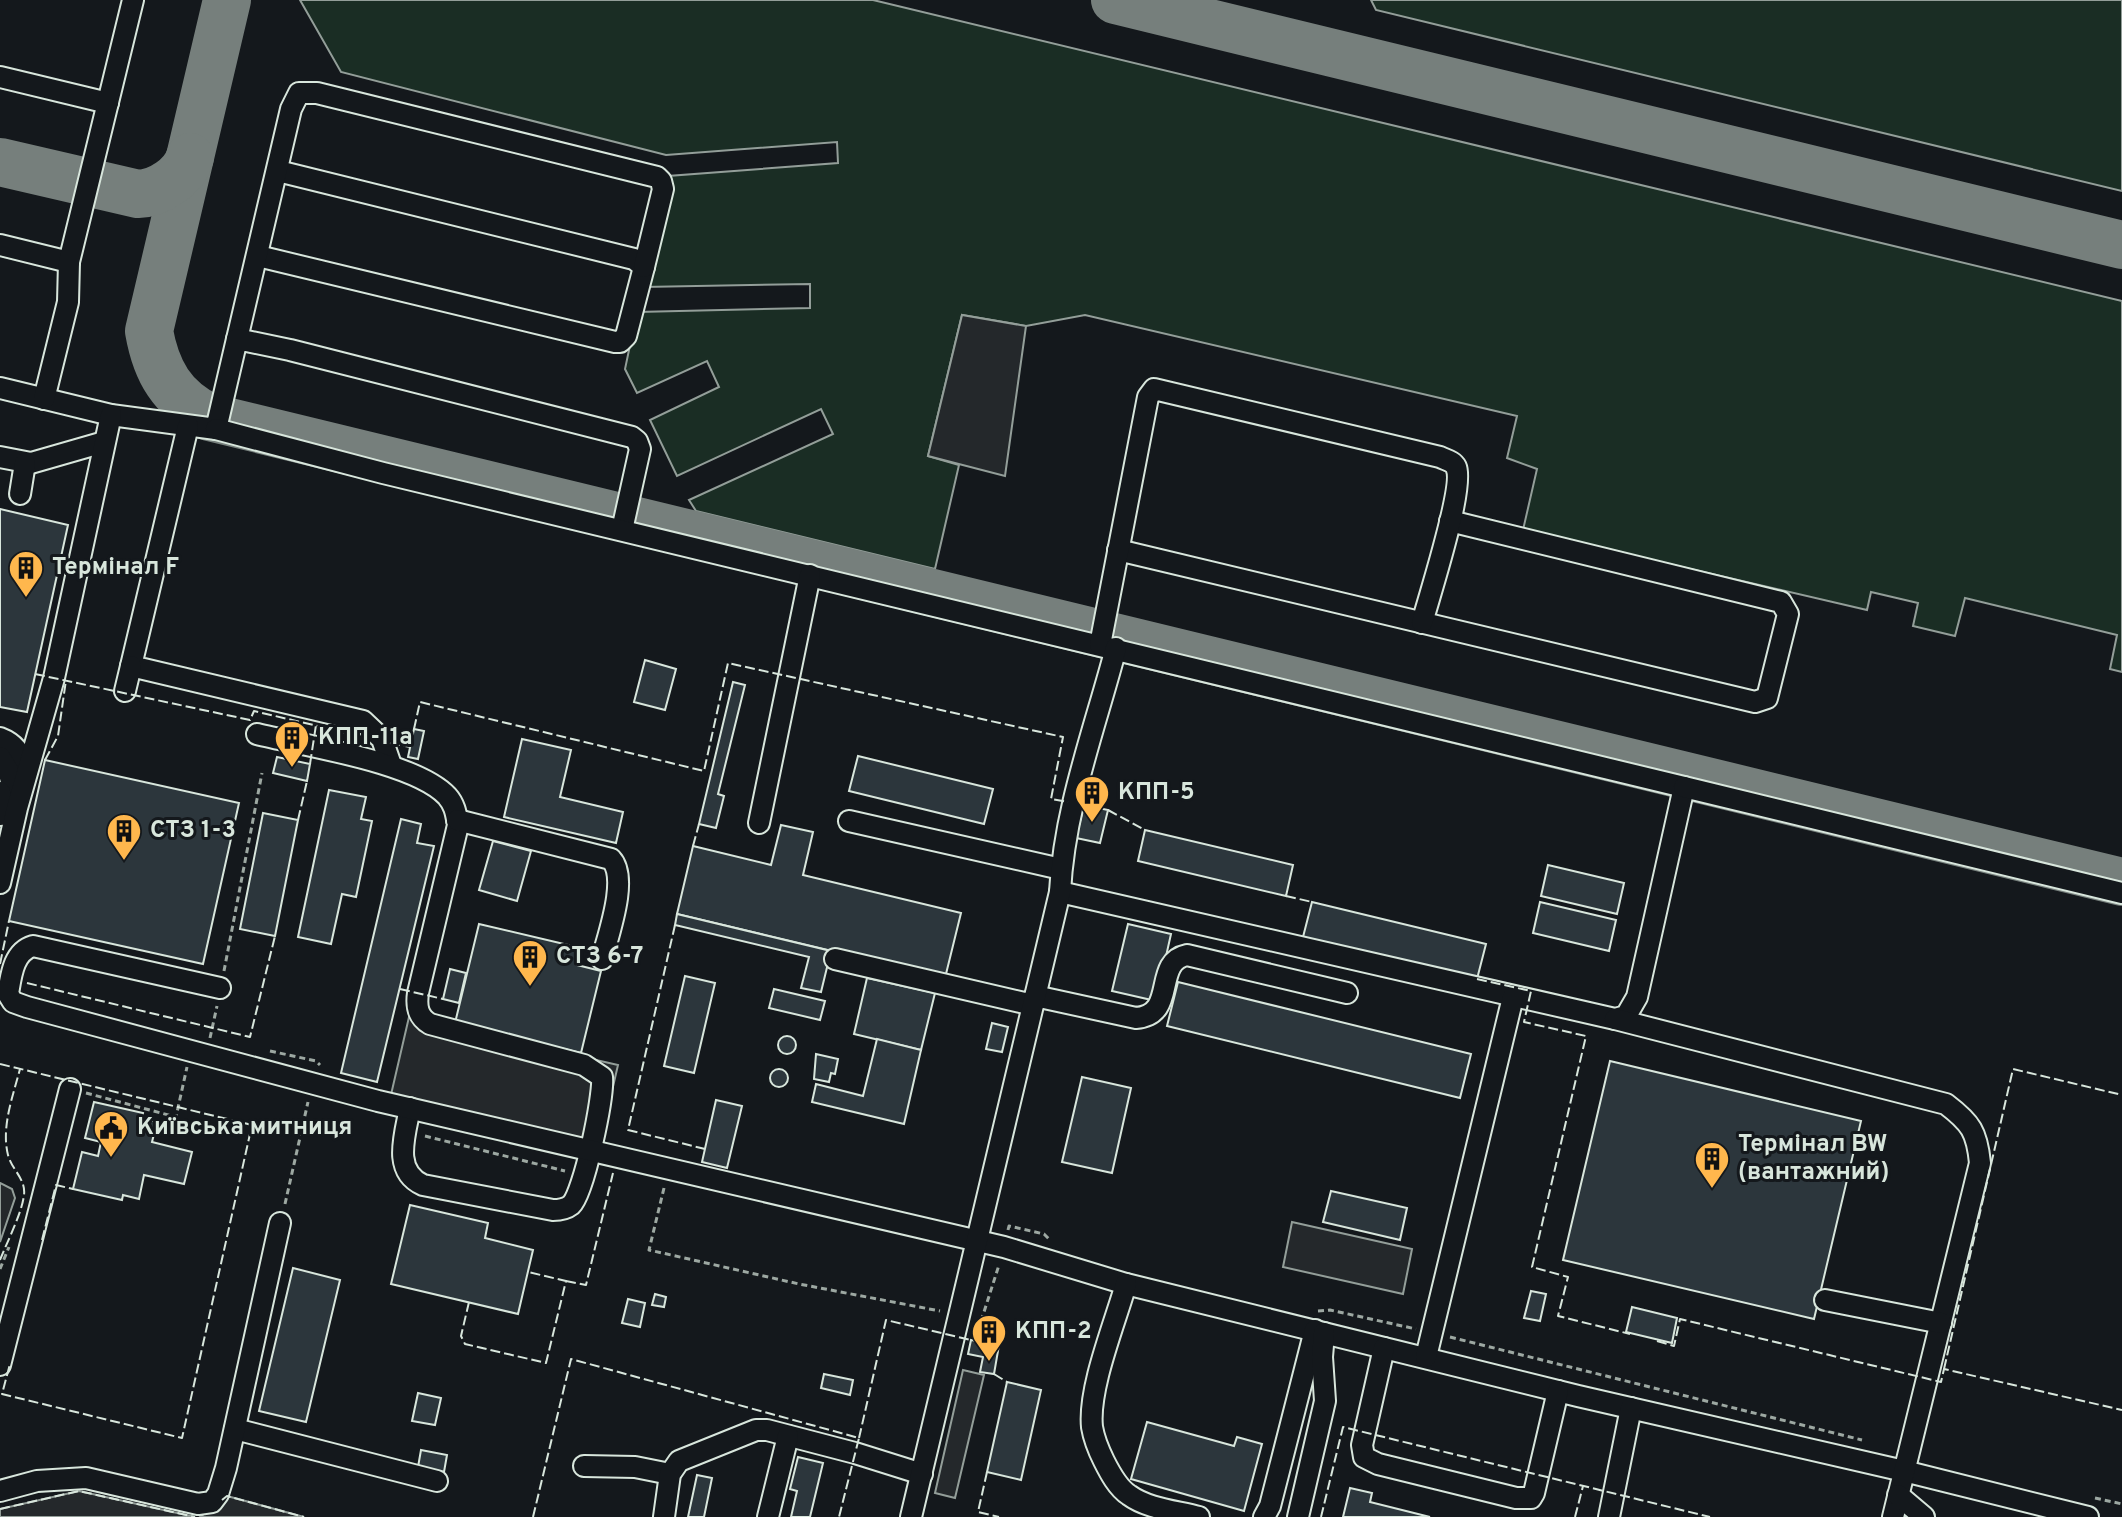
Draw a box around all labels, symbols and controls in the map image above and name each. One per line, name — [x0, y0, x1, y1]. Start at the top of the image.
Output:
building icon: Термінал F — [7, 549, 45, 599]
place label: Термінал F — [52, 553, 179, 583]
building icon: КПП-11а — [273, 719, 311, 769]
place label: КПП-11а — [318, 723, 413, 753]
building icon: КПП-5 — [1073, 774, 1111, 824]
place label: КПП-5 — [1118, 778, 1195, 808]
building icon: СТЗ 1-3 — [105, 812, 143, 862]
place label: СТЗ 1-3 — [150, 816, 236, 846]
building icon: СТЗ 6-7 — [511, 938, 549, 988]
place label: СТЗ 6-7 — [556, 942, 643, 972]
public building icon: Київська митниця — [92, 1109, 130, 1159]
place label: Київська митниця — [137, 1113, 352, 1143]
place label: Термінал BW (вантажний) — [1738, 1130, 1889, 1188]
building icon: Термінал BW (вантажний) — [1693, 1140, 1731, 1190]
building icon: КПП-2 — [970, 1313, 1008, 1363]
place label: КПП-2 — [1015, 1317, 1092, 1347]

